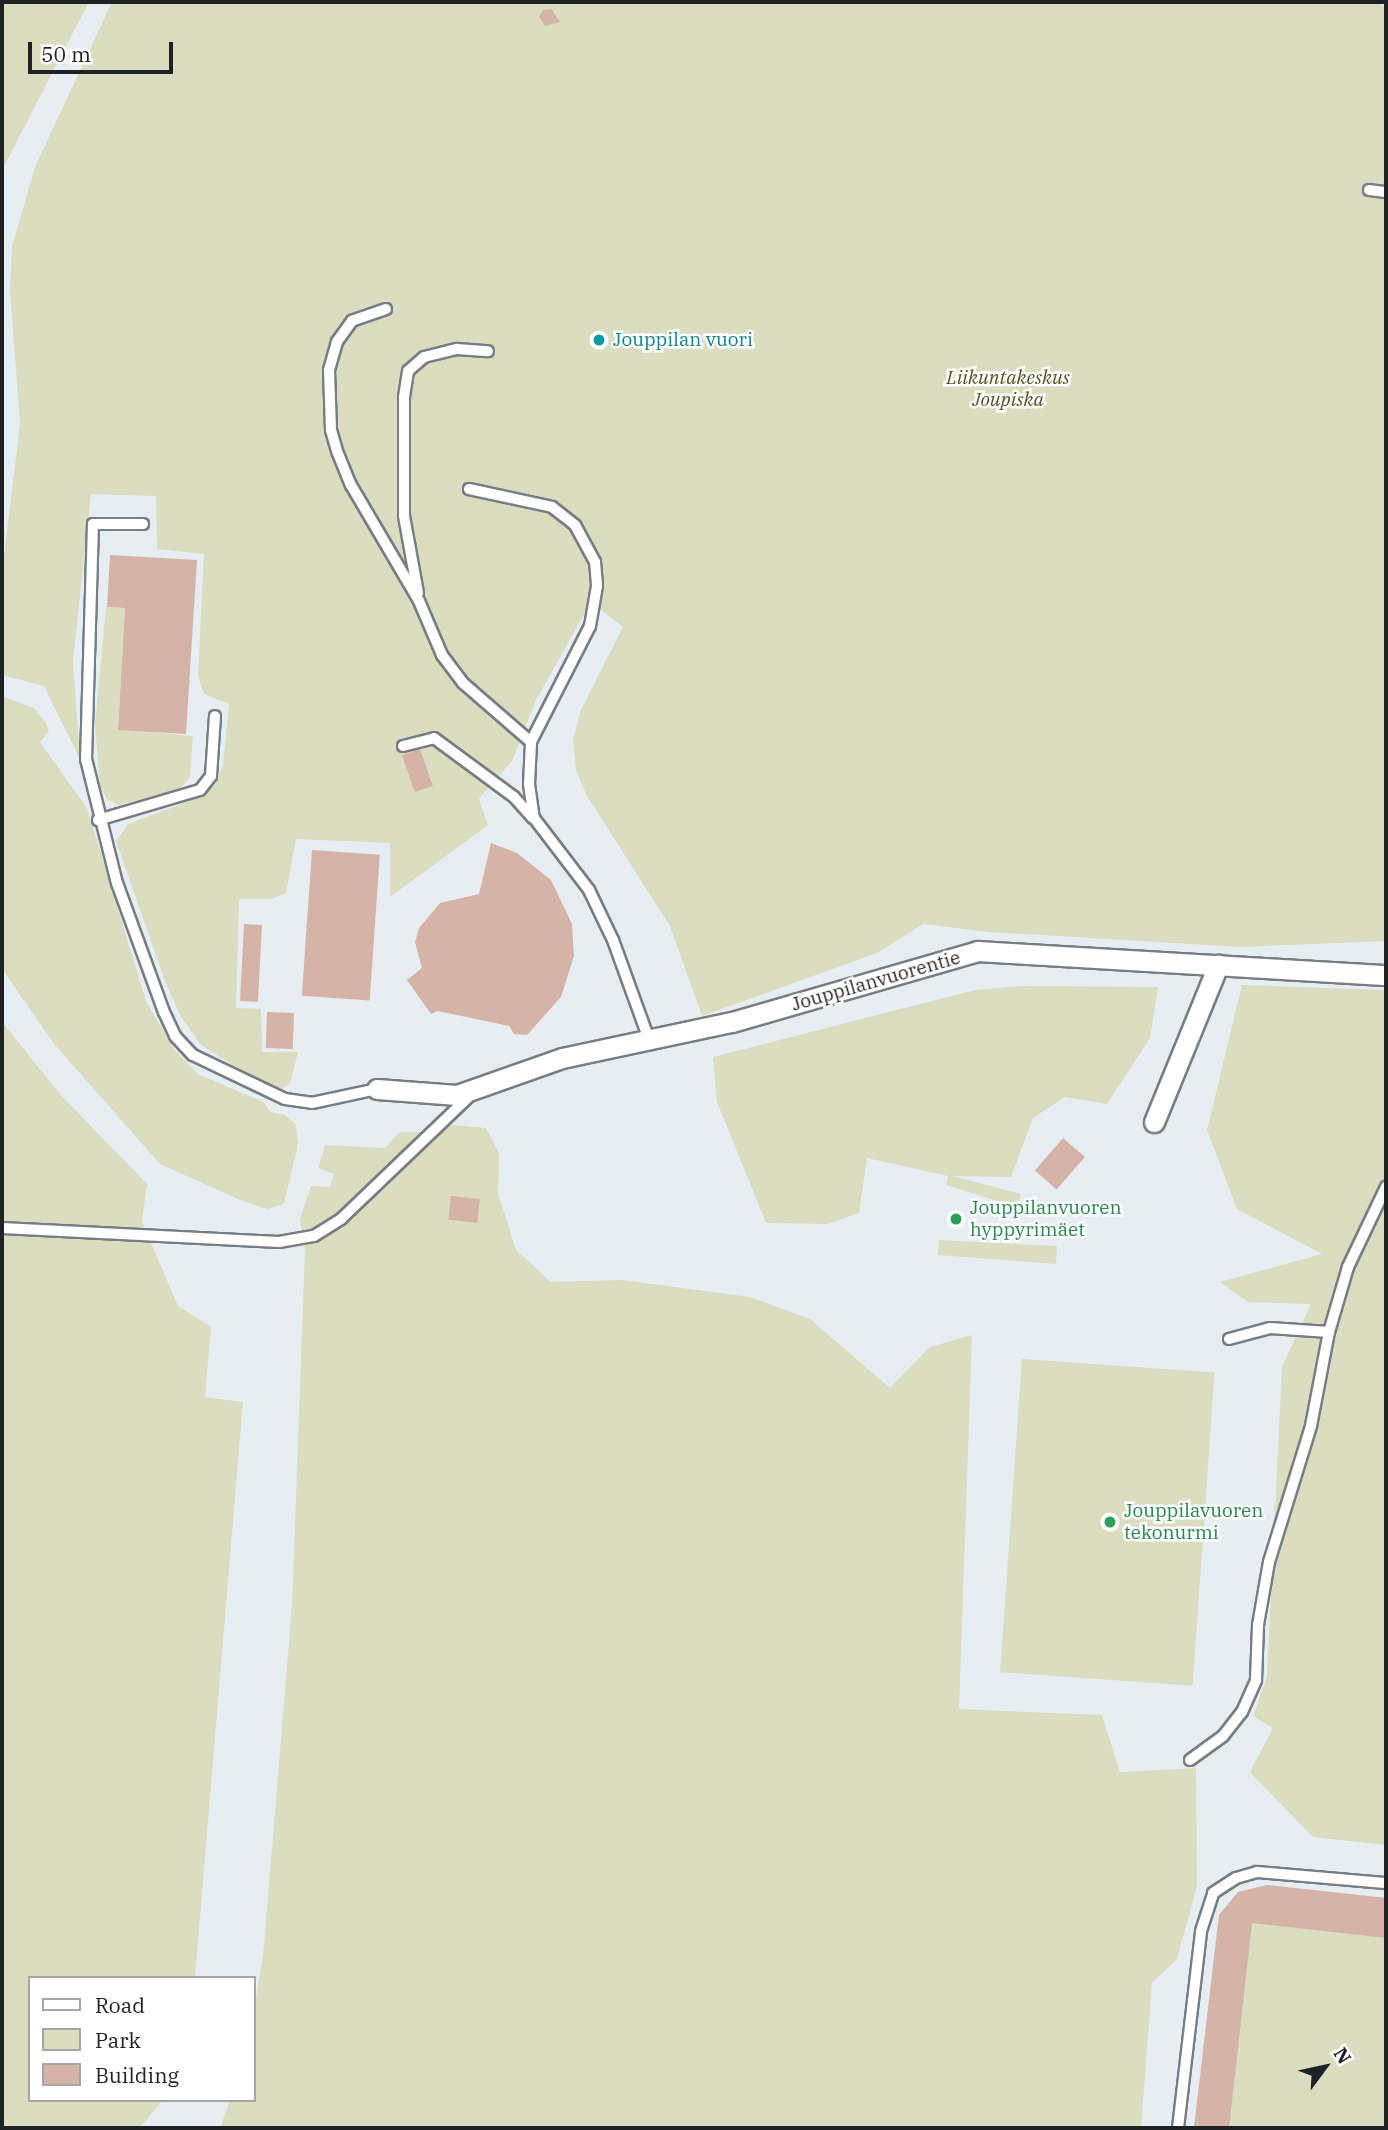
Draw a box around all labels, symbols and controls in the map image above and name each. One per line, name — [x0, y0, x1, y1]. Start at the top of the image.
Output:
scale bar — [32, 28, 177, 72]
text: 50 m — [41, 40, 91, 68]
place label: Jouppilan vuori — [613, 329, 753, 351]
marker: Jouppilan vuori — [591, 332, 607, 348]
park label: Liikuntakeskus Joupiska — [946, 367, 1070, 411]
street label: Jouppilanvuorentie — [789, 946, 963, 1016]
place label: Jouppilanvuoren hyppyrimäet — [970, 1197, 1122, 1241]
marker: Jouppilanvuoren hyppyrimäet — [948, 1211, 964, 1227]
place label: Jouppilavuoren tekonurmi — [1124, 1500, 1263, 1544]
marker: Jouppilavuoren tekonurmi — [1102, 1514, 1118, 1530]
legend — [28, 1976, 256, 2102]
text: Road — [95, 1991, 145, 2019]
text: Park — [95, 2026, 141, 2054]
north arrow — [1290, 2032, 1360, 2102]
text: N — [1328, 2043, 1357, 2068]
text: Building — [95, 2061, 179, 2089]

